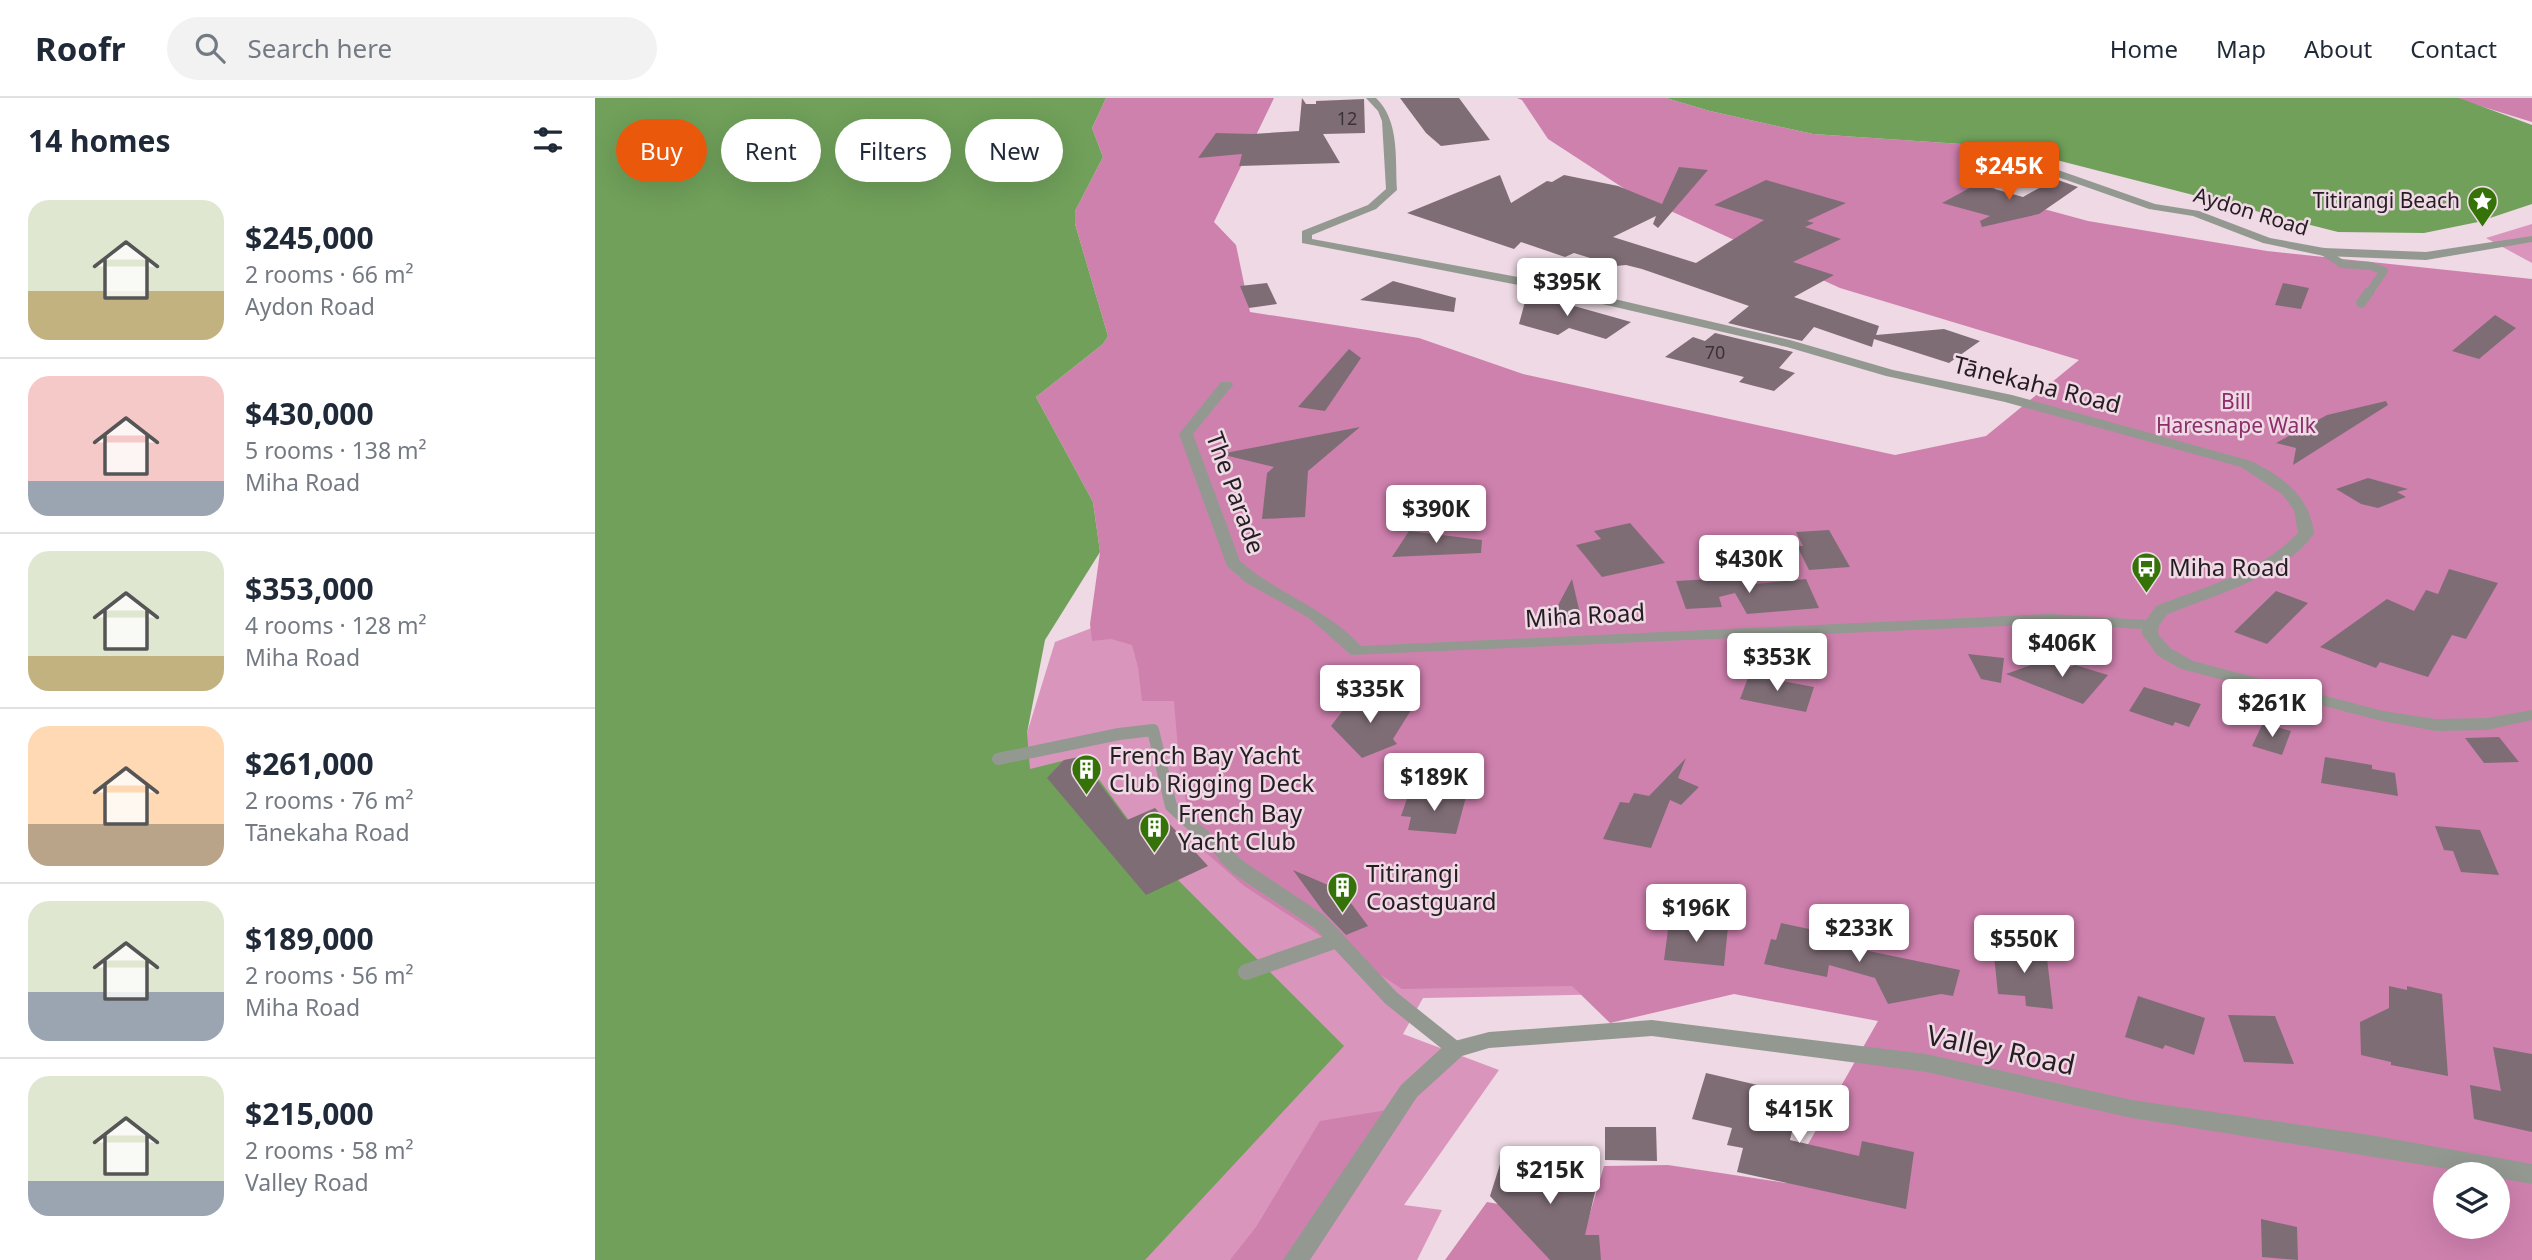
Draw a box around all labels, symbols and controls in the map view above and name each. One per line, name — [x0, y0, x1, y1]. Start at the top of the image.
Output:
search box — [167, 17, 657, 80]
text: Roofr — [35, 26, 125, 71]
icon: search — [191, 29, 229, 67]
text: Search here — [247, 30, 392, 66]
text: Home — [2110, 32, 2178, 65]
text: Map — [2216, 32, 2266, 65]
text: About — [2304, 32, 2372, 65]
text: Contact — [2410, 32, 2497, 65]
house number: 12 — [1337, 106, 1357, 130]
chip: Buy — [616, 119, 707, 182]
chip: Rent — [721, 119, 821, 182]
chip: Filters — [835, 119, 951, 182]
chip: New — [965, 119, 1063, 182]
text: 14 homes — [28, 120, 171, 161]
icon: filters — [529, 121, 567, 159]
pin: $245K — [1960, 142, 2058, 202]
text: $245K — [1975, 149, 2043, 181]
street label: Aydon Road — [2190, 180, 2312, 242]
place icon: Titirangi Beach — [2466, 184, 2500, 228]
place label: Titirangi Beach — [2313, 186, 2460, 214]
text: $245,000 — [245, 217, 374, 258]
icon: home — [84, 228, 168, 312]
text: 2 rooms · 66 m² — [245, 258, 414, 290]
pin: $395K — [1518, 258, 1616, 318]
text: $395K — [1533, 265, 1601, 297]
text: Aydon Road — [245, 290, 375, 322]
house number: 70 — [1705, 340, 1725, 364]
street label: Tānekaha Road — [1950, 347, 2125, 420]
park label: Bill Haresnape Walk — [2156, 387, 2317, 439]
text: $430,000 — [245, 393, 374, 434]
icon: home — [84, 404, 168, 488]
street label: The Parade — [1199, 427, 1274, 558]
text: 5 rooms · 138 m² — [245, 434, 427, 466]
text: Miha Road — [245, 466, 360, 498]
pin: $390K — [1387, 486, 1485, 545]
text: $390K — [1402, 492, 1470, 524]
pin: $430K — [1700, 536, 1798, 595]
text: $430K — [1715, 542, 1783, 574]
place label: Miha Road — [2169, 550, 2289, 583]
bus stop icon: Miha Road — [2129, 551, 2163, 595]
text: $353,000 — [245, 568, 374, 609]
icon: home — [84, 579, 168, 663]
street label: Miha Road — [1524, 595, 1646, 634]
text: 4 rooms · 128 m² — [245, 609, 427, 641]
pin: $406K — [2013, 620, 2111, 679]
text: $406K — [2028, 626, 2096, 658]
pin: $353K — [1728, 634, 1826, 693]
text: $353K — [1743, 640, 1811, 672]
text: Miha Road — [245, 641, 360, 673]
pin: $335K — [1321, 666, 1419, 725]
text: $335K — [1336, 672, 1404, 704]
pin: $261K — [2223, 680, 2321, 739]
text: $261K — [2238, 686, 2306, 718]
place label: French Bay Yacht Club Rigging Deck — [1109, 738, 1314, 799]
text: $261,000 — [245, 743, 374, 784]
building icon: French Bay Yacht Club Rigging Deck — [1069, 753, 1103, 797]
icon: home — [84, 754, 168, 838]
pin: $189K — [1385, 754, 1483, 813]
text: $189K — [1400, 760, 1468, 792]
text: 2 rooms · 76 m² — [245, 784, 414, 816]
place label: French Bay Yacht Club — [1178, 796, 1303, 857]
building icon: French Bay Yacht Club — [1138, 811, 1172, 855]
text: Tānekaha Road — [245, 816, 410, 848]
place label: Titirangi Coastguard — [1366, 856, 1497, 917]
building icon: Titirangi Coastguard — [1326, 871, 1360, 915]
pin: $196K — [1647, 884, 1745, 944]
text: $196K — [1662, 891, 1730, 923]
pin: $233K — [1810, 904, 1908, 964]
text: $233K — [1825, 911, 1893, 943]
pin: $550K — [1975, 916, 2073, 975]
text: $189,000 — [245, 918, 374, 959]
text: $550K — [1990, 922, 2058, 954]
icon: home — [84, 929, 168, 1013]
text: 2 rooms · 56 m² — [245, 959, 414, 991]
text: Miha Road — [245, 991, 360, 1023]
street label: Valley Road — [1924, 1015, 2079, 1083]
pin: $415K — [1750, 1086, 1848, 1145]
text: $415K — [1765, 1092, 1833, 1124]
text: $215,000 — [245, 1093, 374, 1134]
icon: home — [84, 1104, 168, 1188]
text: 2 rooms · 58 m² — [245, 1134, 414, 1166]
pin: $215K — [1501, 1146, 1599, 1206]
text: $215K — [1516, 1153, 1584, 1185]
map controls — [2433, 1162, 2510, 1239]
button: layers — [2433, 1162, 2510, 1239]
text: Valley Road — [245, 1166, 369, 1198]

